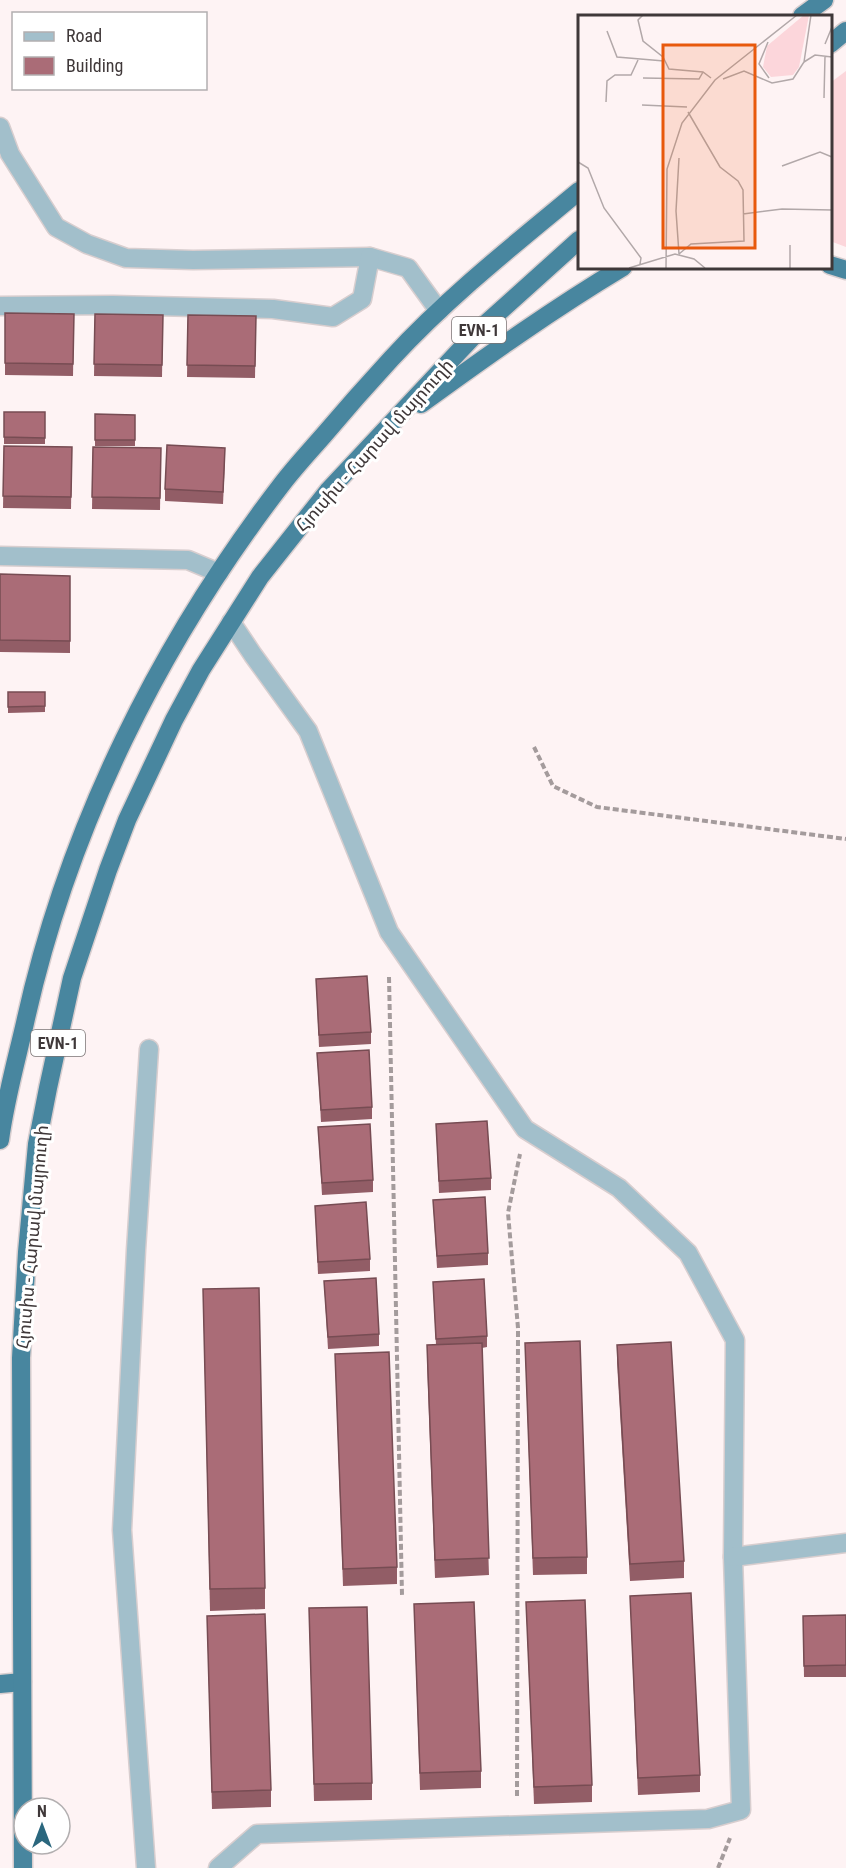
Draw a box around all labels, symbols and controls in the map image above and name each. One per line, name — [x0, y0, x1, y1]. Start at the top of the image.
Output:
legend — [12, 12, 207, 90]
inset map — [578, 15, 831, 268]
text: Road — [66, 25, 102, 46]
text: Building — [66, 55, 123, 76]
road number: EVN-1 — [452, 317, 506, 343]
street label: Հյուսիս - Հարավ մայրուղի — [291, 354, 457, 536]
road number: EVN-1 — [31, 1030, 85, 1056]
street label: Հյուսիս - Հարավ մայրուղի — [12, 1124, 52, 1350]
north arrow — [12, 1796, 72, 1856]
text: N — [37, 1802, 47, 1821]

